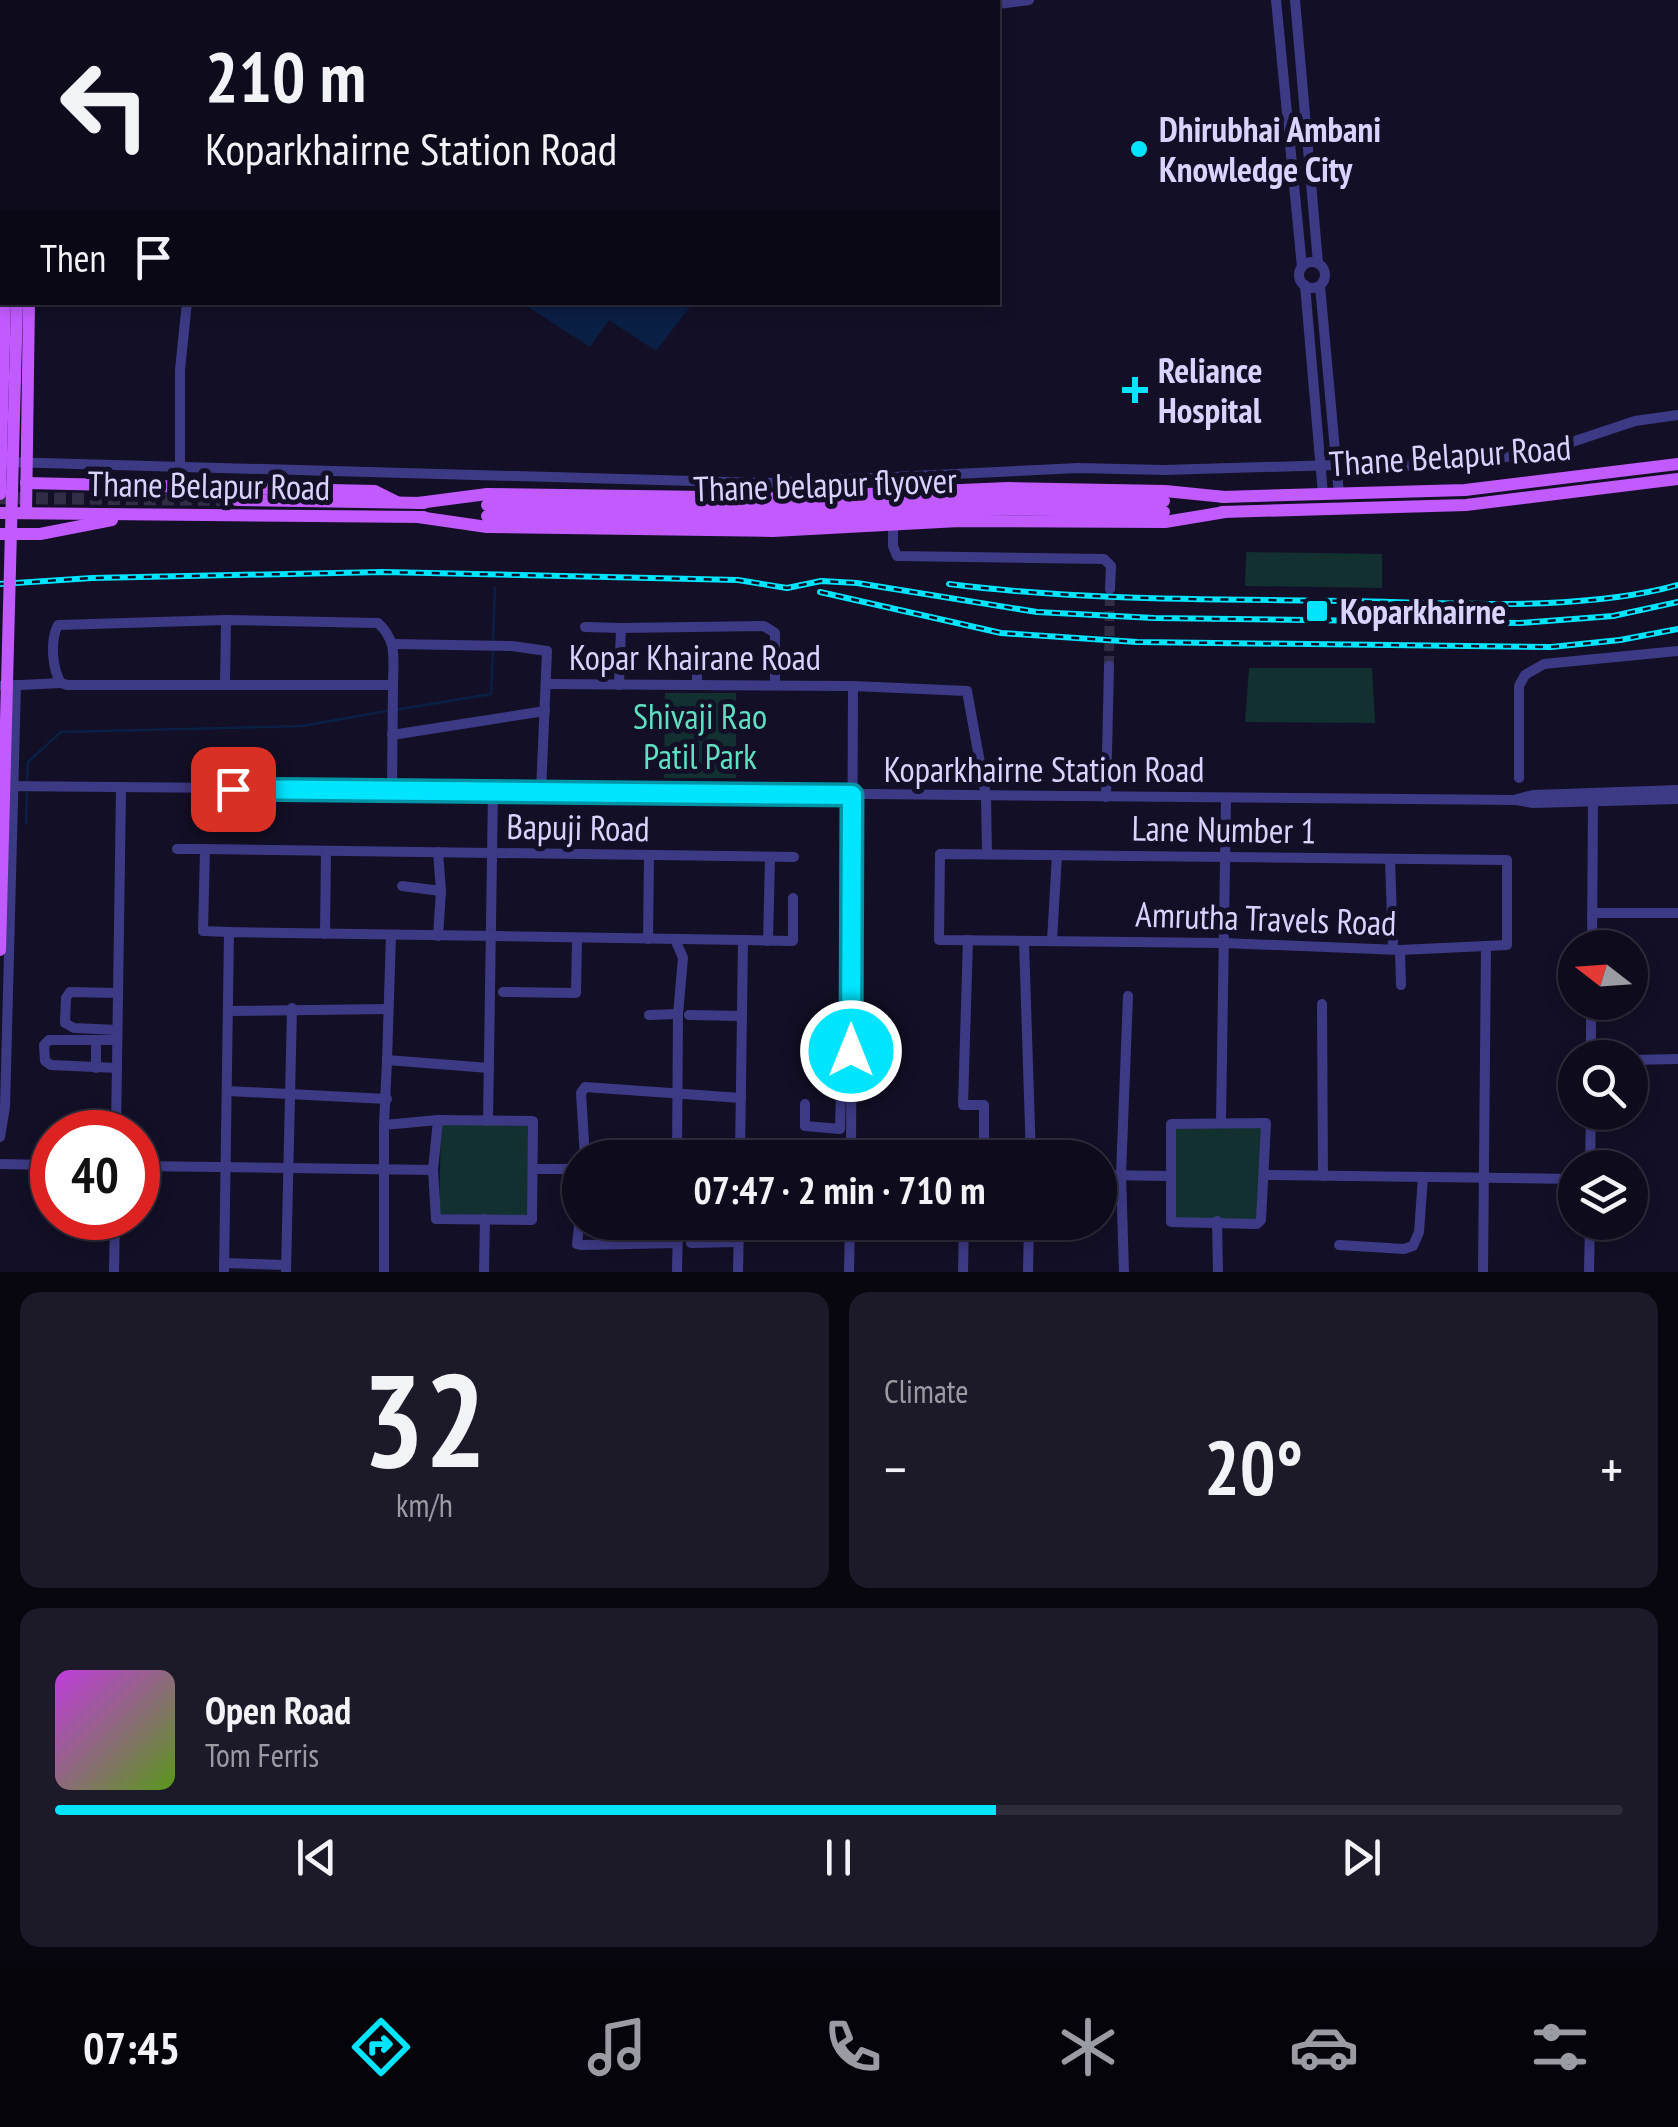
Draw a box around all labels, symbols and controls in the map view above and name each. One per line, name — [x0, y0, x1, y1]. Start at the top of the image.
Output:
text: 210 m — [205, 31, 366, 121]
icon: left — [40, 40, 170, 170]
place label: Dhirubhai Ambani Knowledge City — [1159, 106, 1381, 192]
text: Koparkhairne Station Road — [205, 119, 617, 177]
marker: Dhirubhai Ambani Knowledge City — [1128, 138, 1150, 160]
icon: arrive — [126, 230, 181, 285]
text: Then — [40, 233, 106, 282]
place label: Reliance Hospital — [1158, 347, 1263, 433]
marker: Reliance Hospital — [1122, 377, 1148, 403]
street label: Thane Belapur Road — [1327, 424, 1573, 486]
street label: Thane belapur flyover — [693, 456, 958, 512]
street label: Thane Belapur Road — [87, 460, 331, 510]
place label: Koparkhairne — [1340, 588, 1506, 634]
marker: Koparkhairne — [1304, 598, 1330, 624]
street label: Kopar Khairane Road — [569, 634, 821, 680]
park label: Shivaji Rao Patil Park — [633, 693, 767, 779]
street label: Koparkhairne Station Road — [884, 746, 1204, 792]
pin — [191, 747, 276, 832]
icon: arrive — [206, 762, 261, 817]
street label: Bapuji Road — [506, 803, 650, 851]
street label: Lane Number 1 — [1131, 804, 1317, 854]
street label: Amrutha Travels Road — [1135, 890, 1397, 946]
north arrow — [1558, 930, 1648, 1020]
map controls — [1558, 930, 1648, 1240]
position arrow — [799, 999, 903, 1103]
button: search — [1558, 1040, 1648, 1130]
speed limit sign: 40 — [30, 1110, 160, 1240]
button: layers — [1558, 1150, 1648, 1240]
text: 07:47 · 2 min · 710 m — [693, 1165, 986, 1214]
text: 32 — [362, 1335, 487, 1503]
text: Climate — [884, 1370, 968, 1412]
text: 20° — [1204, 1419, 1303, 1516]
text: − — [884, 1433, 907, 1504]
text: + — [1600, 1433, 1623, 1504]
text: km/h — [396, 1484, 453, 1526]
text: Open Road — [205, 1685, 351, 1734]
text: Tom Ferris — [205, 1734, 319, 1776]
icon: previous — [289, 1830, 344, 1885]
icon: pause — [811, 1830, 866, 1885]
icon: next — [1334, 1830, 1389, 1885]
icon: directions — [346, 2012, 416, 2082]
icon: music — [582, 2012, 652, 2082]
icon: phone — [818, 2012, 888, 2082]
icon: climate — [1053, 2012, 1123, 2082]
icon: car — [1289, 2012, 1359, 2082]
icon: filters — [1525, 2012, 1595, 2082]
text: 07:45 — [83, 2018, 180, 2076]

